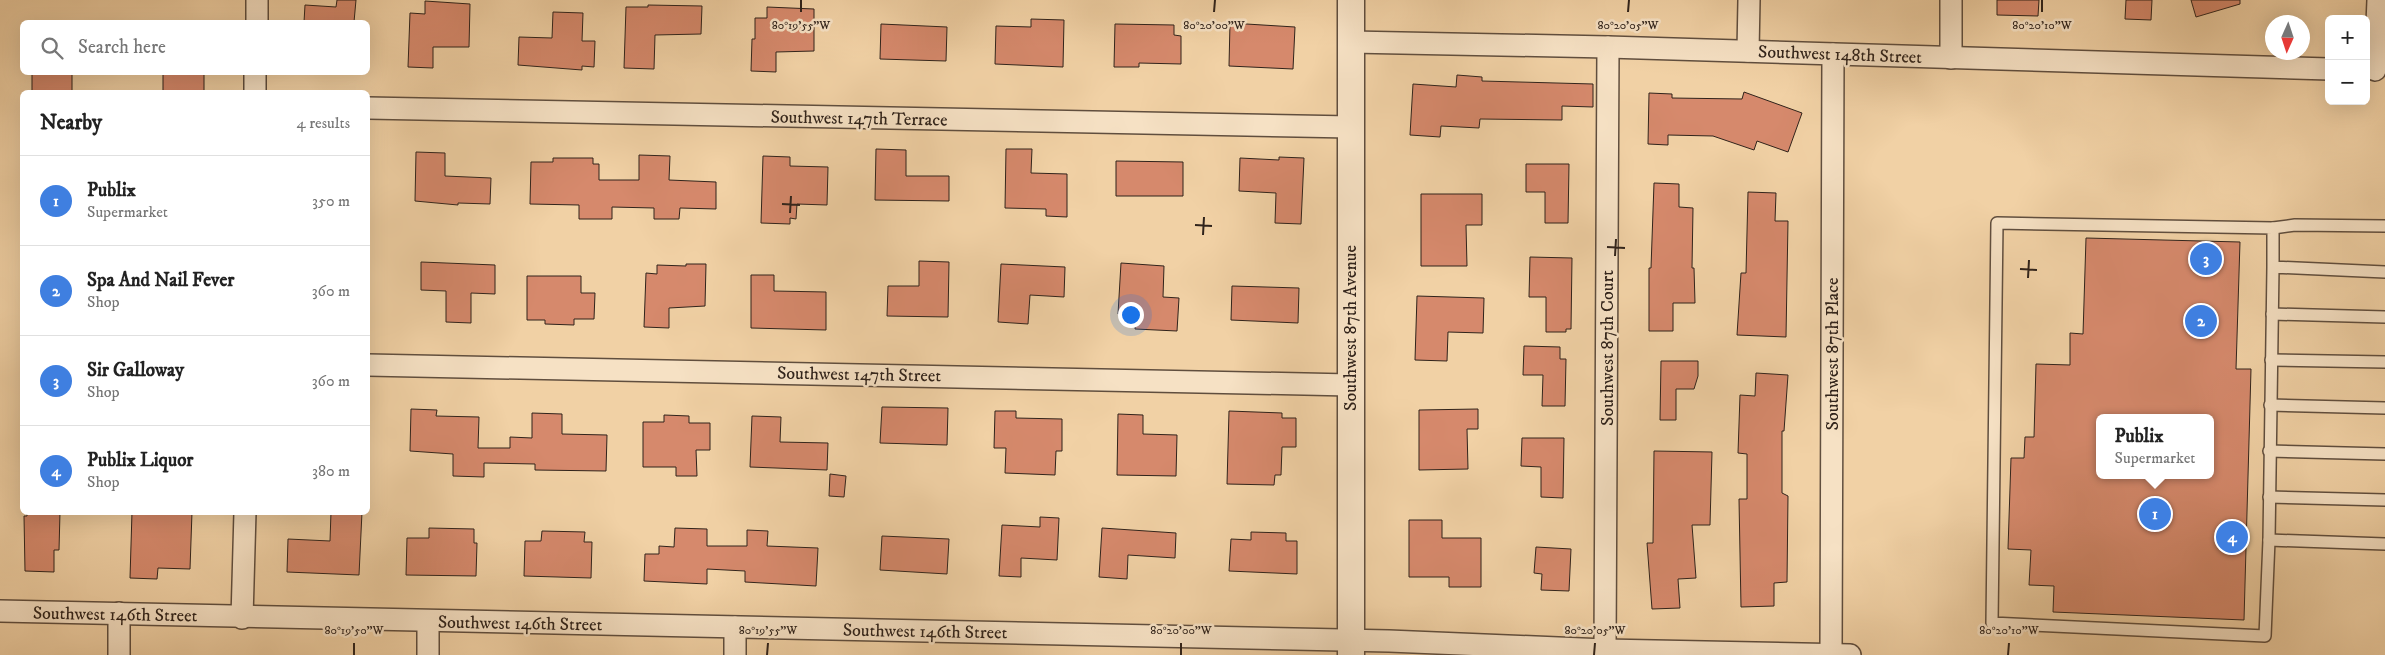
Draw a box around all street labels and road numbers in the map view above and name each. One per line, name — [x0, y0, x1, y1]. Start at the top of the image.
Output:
street label: Southwest 148th Street — [1758, 41, 1923, 69]
street label: Southwest 147th Terrace — [770, 106, 948, 132]
street label: Southwest 87th Avenue — [1340, 245, 1362, 411]
street label: Southwest 87th Court — [1597, 270, 1619, 426]
street label: Southwest 87th Place — [1822, 278, 1844, 430]
street label: Southwest 147th Street — [777, 363, 941, 387]
street label: Southwest 146th Street — [33, 603, 198, 627]
street label: Southwest 146th Street — [438, 612, 603, 636]
street label: Southwest 146th Street — [843, 620, 1008, 644]

